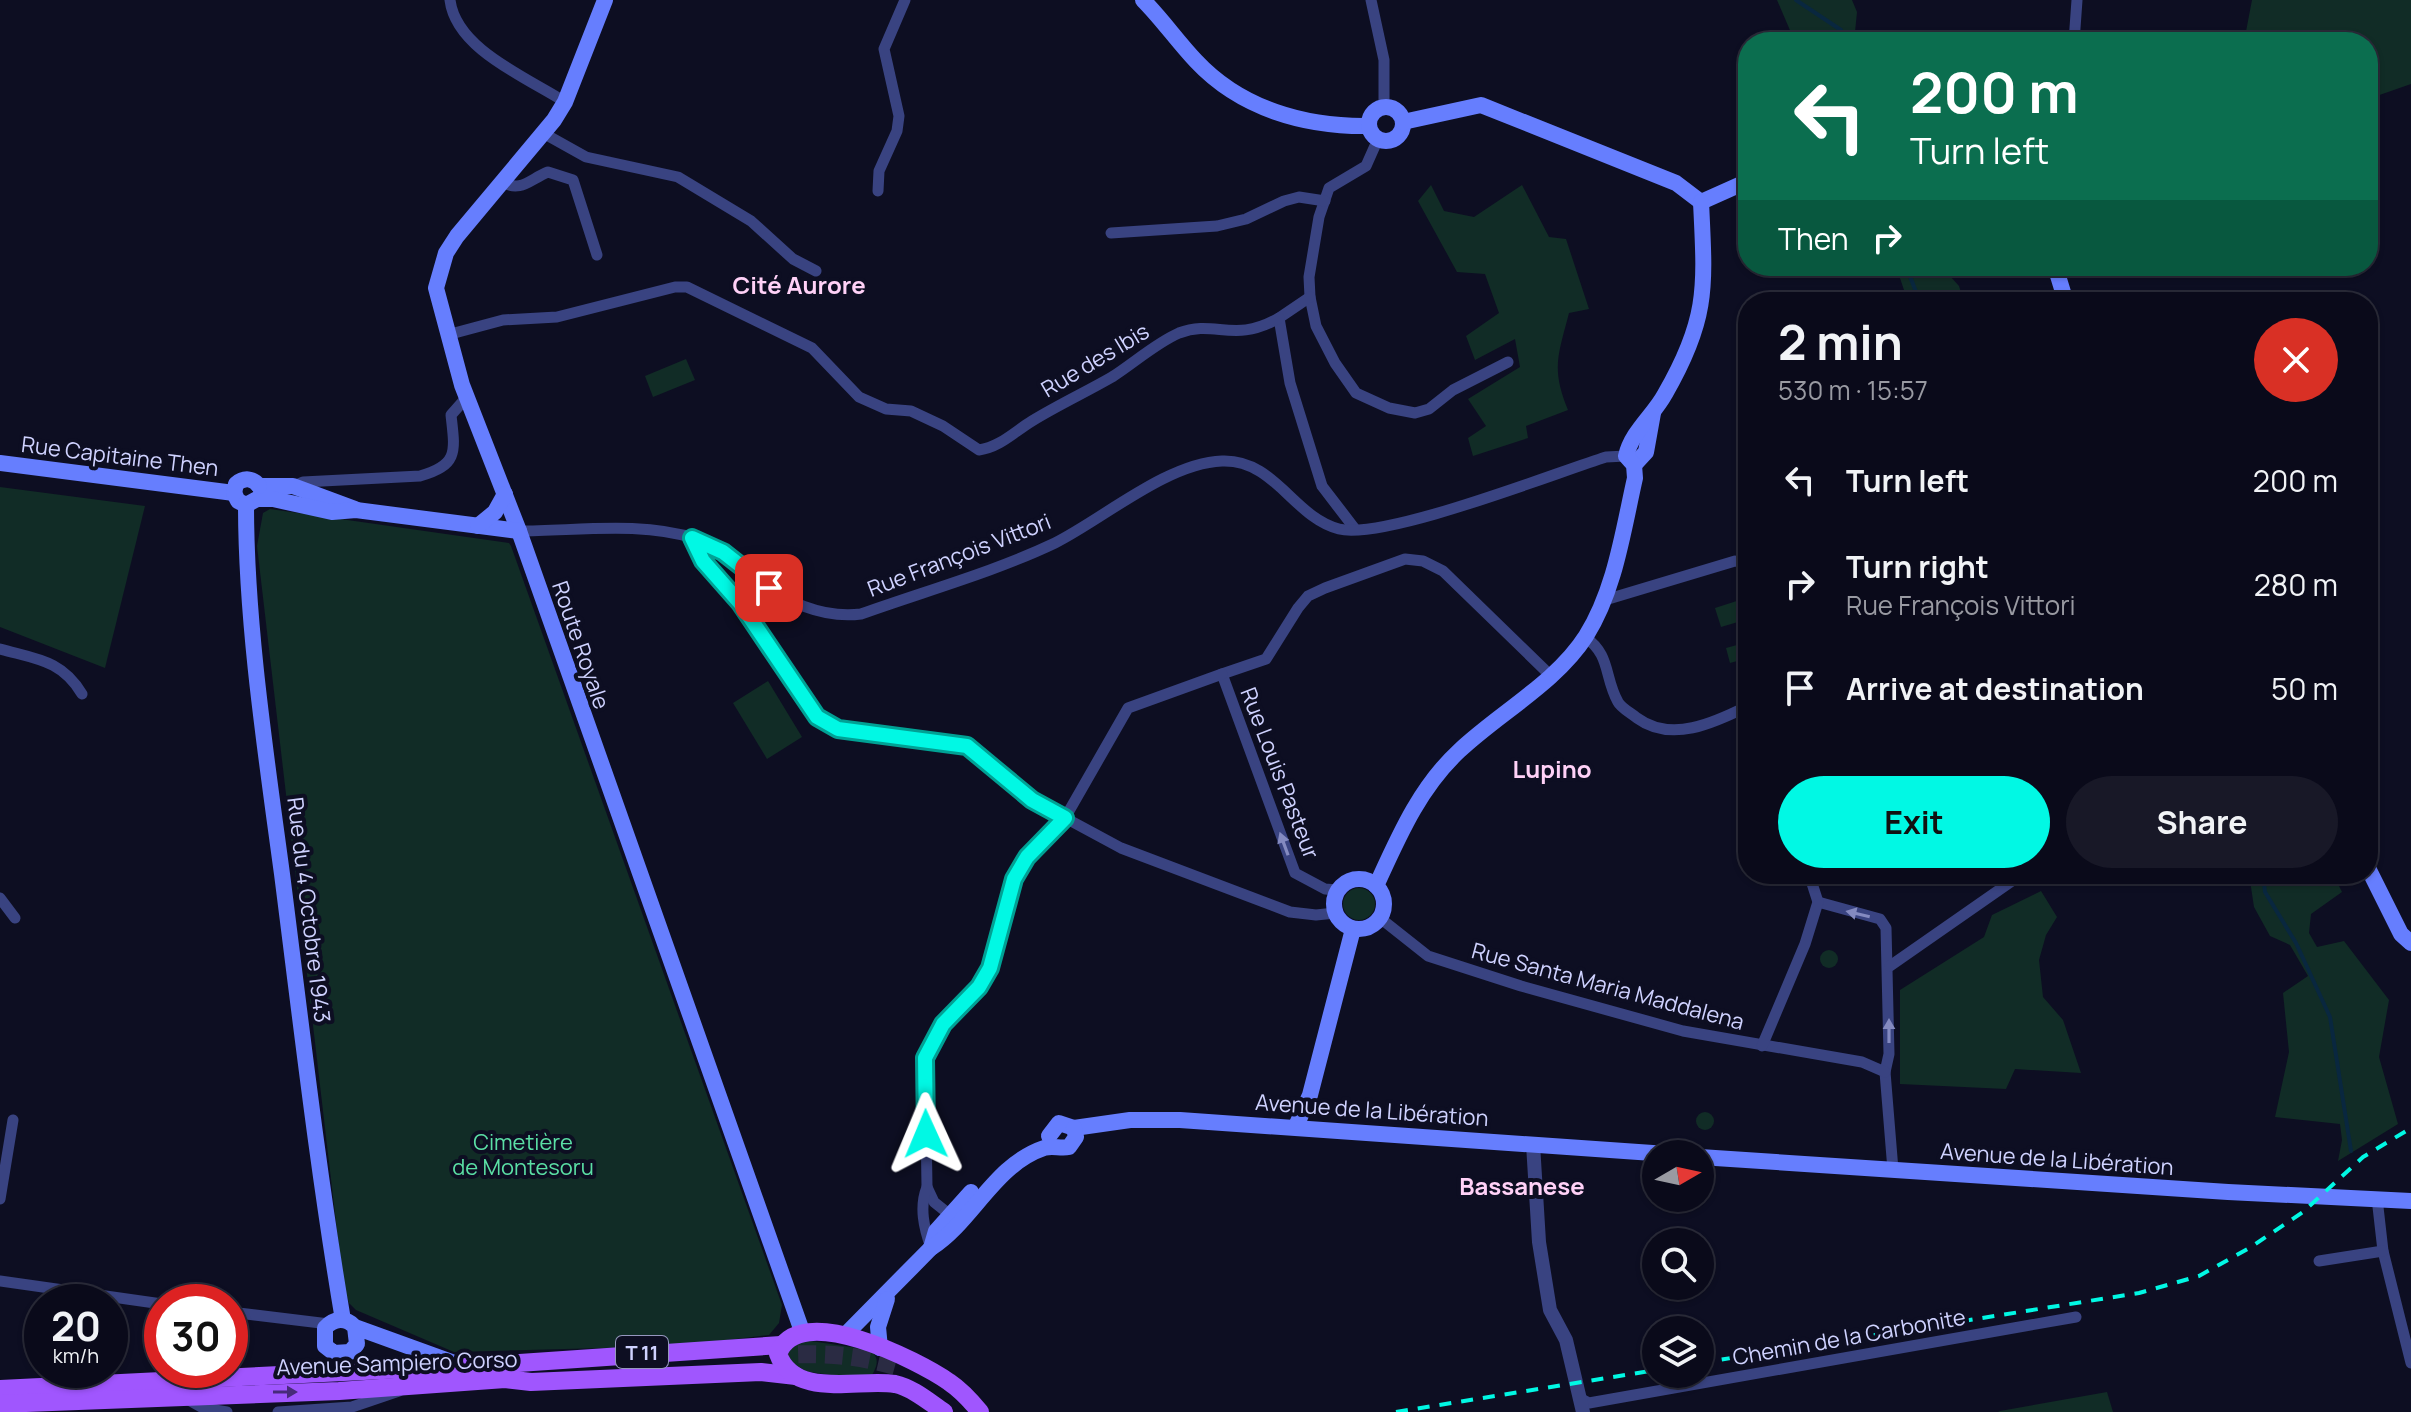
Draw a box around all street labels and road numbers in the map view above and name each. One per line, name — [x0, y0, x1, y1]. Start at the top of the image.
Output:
street label: Rue des Ibis — [1035, 316, 1155, 404]
street label: Rue Capitaine Then — [20, 429, 220, 483]
street label: Rue François Vittori — [863, 506, 1055, 604]
street label: Route Royale — [545, 577, 617, 713]
street label: Rue Louis Pasteur — [1233, 683, 1327, 863]
street label: Rue du 4 Octobre 1943 — [280, 796, 338, 1024]
street label: Rue Santa Maria Maddalena — [1468, 935, 1748, 1037]
street label: Avenue de la Libération — [1254, 1087, 1490, 1133]
street label: Avenue de la Libération — [1939, 1136, 2175, 1182]
street label: Chemin de la Carbonite — [1730, 1302, 1968, 1372]
road number: T 11 — [616, 1336, 668, 1368]
street label: Avenue Sampiero Corso — [276, 1344, 518, 1382]

